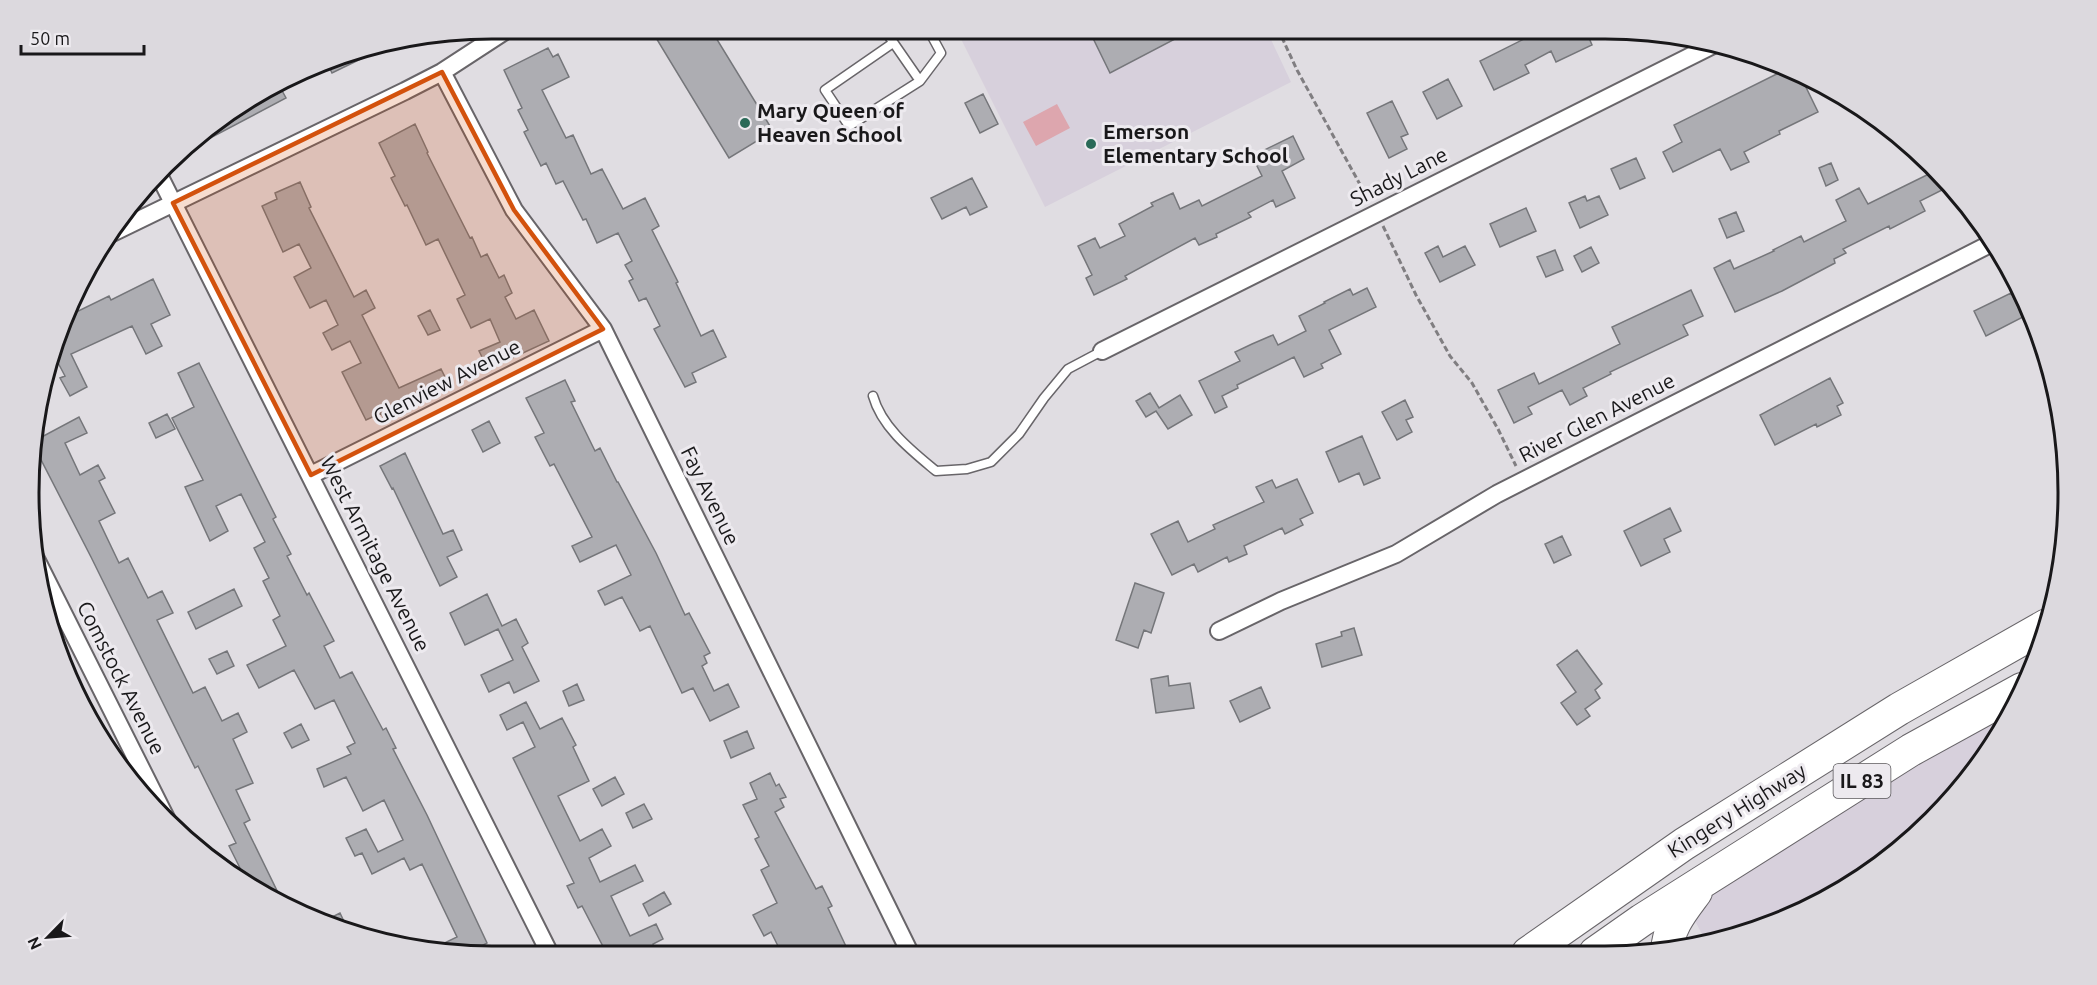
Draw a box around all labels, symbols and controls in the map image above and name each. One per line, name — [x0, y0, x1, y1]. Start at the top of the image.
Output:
scale bar — [21, 18, 144, 56]
text: 50 m — [30, 28, 70, 48]
place label: Mary Queen of Heaven School — [757, 98, 904, 146]
marker: Mary Queen of Heaven School — [738, 116, 752, 130]
place label: Emerson Elementary School — [1103, 119, 1288, 167]
marker: Emerson Elementary School — [1084, 137, 1098, 151]
street label: Shady Lane — [1346, 141, 1451, 211]
street label: Glenview Avenue — [369, 334, 524, 429]
street label: River Glen Avenue — [1515, 368, 1678, 467]
street label: Fay Avenue — [677, 442, 745, 549]
street label: West Armitage Avenue — [316, 452, 436, 655]
street label: Comstock Avenue — [73, 597, 171, 758]
street label: Kingery Highway — [1663, 758, 1810, 862]
road number: IL 83 — [1834, 764, 1890, 798]
north arrow — [18, 907, 78, 967]
text: N — [24, 934, 45, 953]

